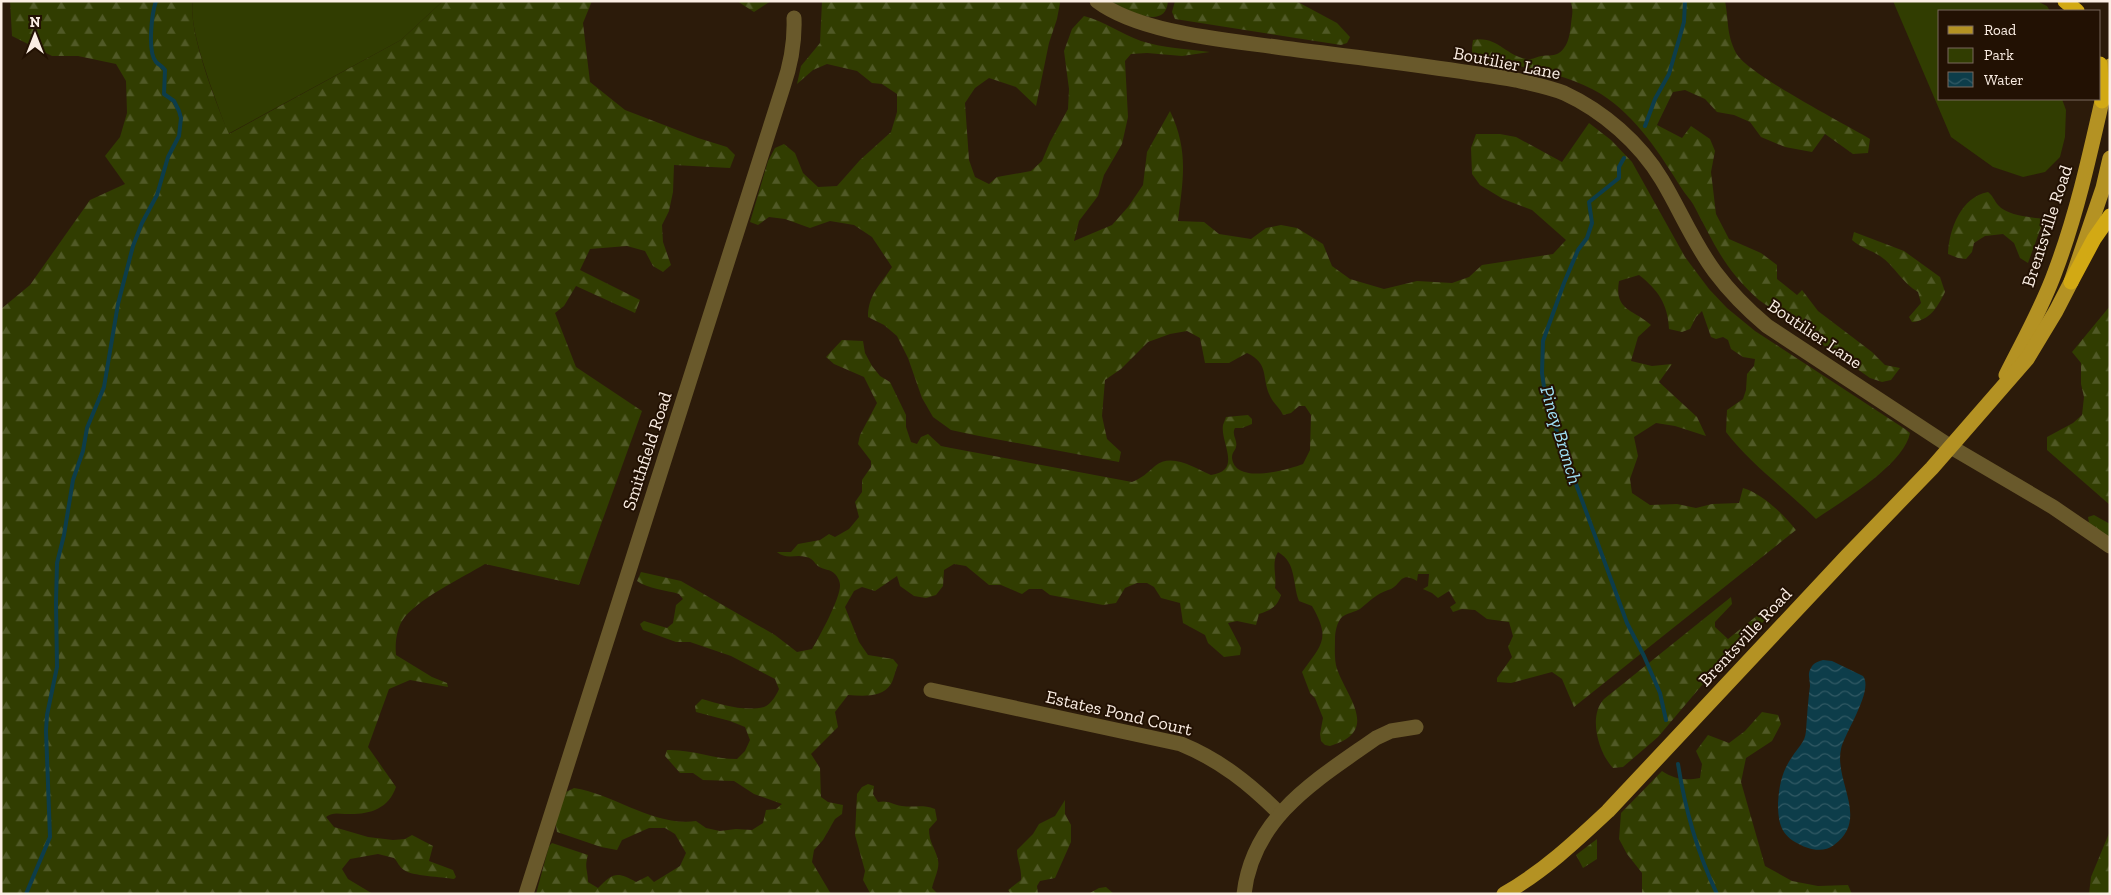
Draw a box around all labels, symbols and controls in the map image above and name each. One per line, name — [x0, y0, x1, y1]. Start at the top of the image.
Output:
north arrow — [10, 10, 60, 60]
legend — [1938, 10, 2101, 100]
text: N — [30, 14, 41, 31]
text: Road — [1984, 21, 2017, 39]
street label: Boutilier Lane — [1451, 42, 1563, 84]
text: Park — [1984, 46, 2014, 64]
text: Water — [1984, 71, 2024, 89]
street label: Brentsville Road — [2017, 162, 2077, 290]
street label: Boutilier Lane — [1764, 294, 1866, 374]
water label: Piney Branch — [1535, 383, 1587, 487]
street label: Smithfield Road — [618, 389, 677, 513]
street label: Brentsville Road — [1694, 583, 1796, 691]
street label: Estates Pond Court — [1044, 685, 1195, 741]

